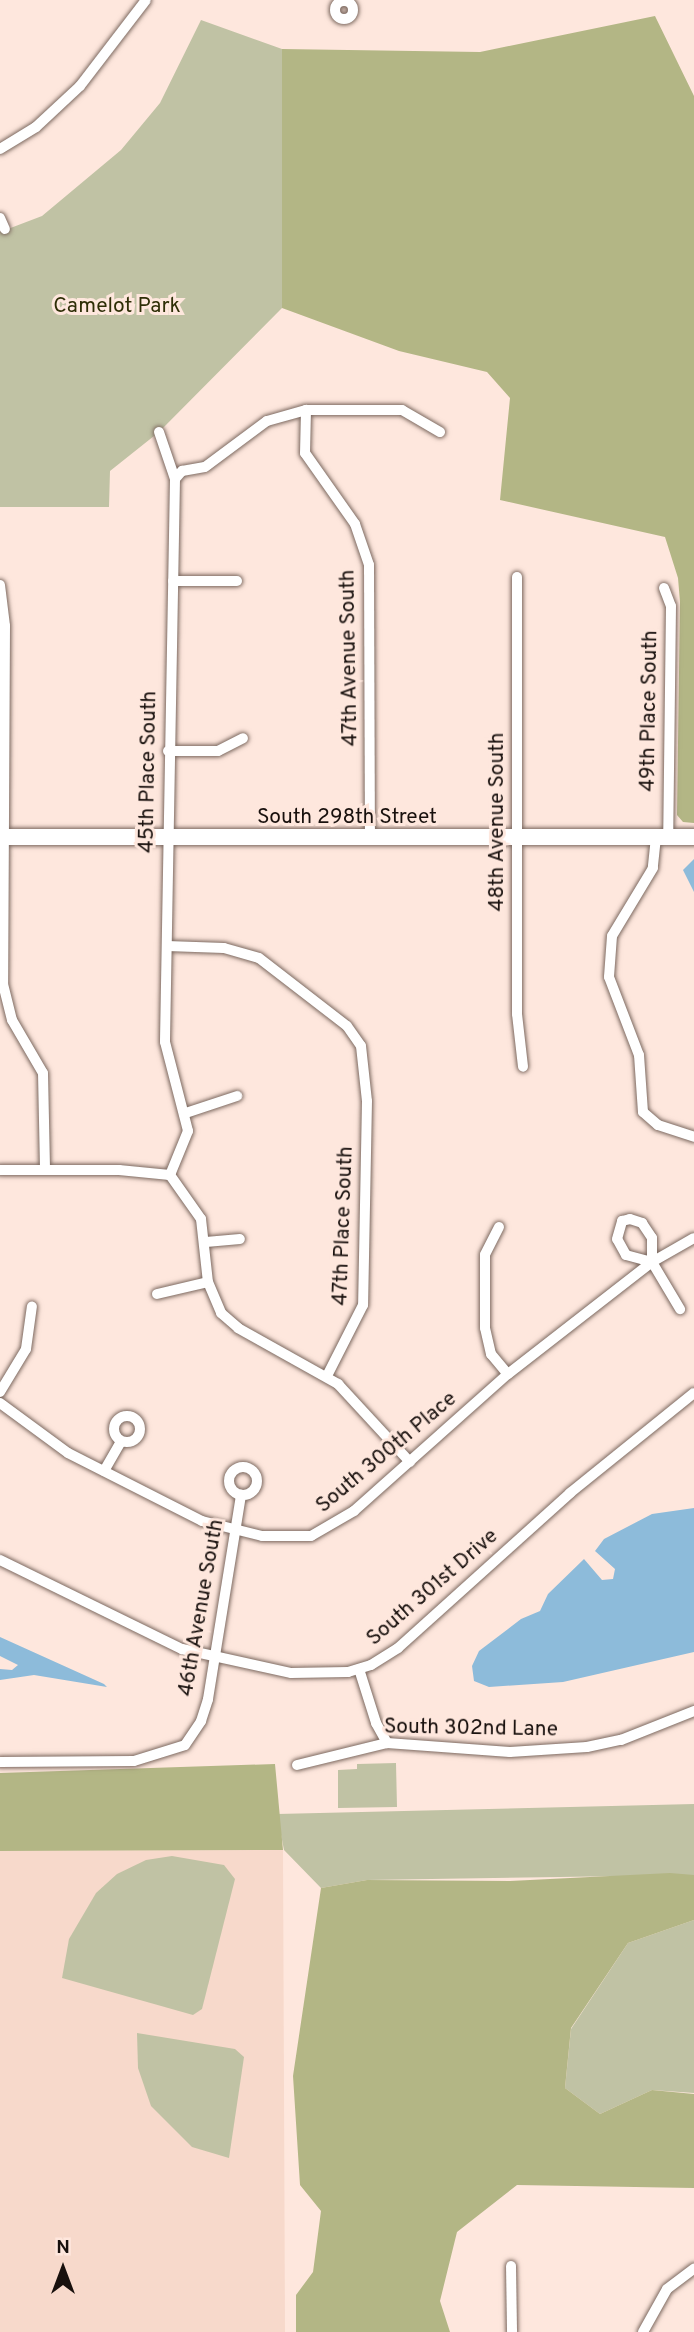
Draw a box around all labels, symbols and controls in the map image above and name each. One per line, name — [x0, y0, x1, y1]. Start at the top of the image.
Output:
park label: Camelot Park — [53, 294, 181, 320]
street label: 47th Avenue South — [336, 569, 364, 747]
street label: 49th Place South — [636, 630, 664, 792]
street label: 45th Place South — [135, 691, 163, 853]
street label: 48th Avenue South — [485, 732, 511, 912]
street label: South 298th Street — [257, 805, 437, 831]
street label: 47th Place South — [329, 1146, 359, 1306]
street label: South 300th Place — [312, 1387, 462, 1519]
street label: 46th Avenue South — [174, 1517, 230, 1699]
street label: South 301st Drive — [362, 1524, 504, 1652]
street label: South 302nd Lane — [384, 1715, 558, 1743]
north arrow — [28, 2234, 98, 2304]
text: N — [56, 2236, 70, 2260]

